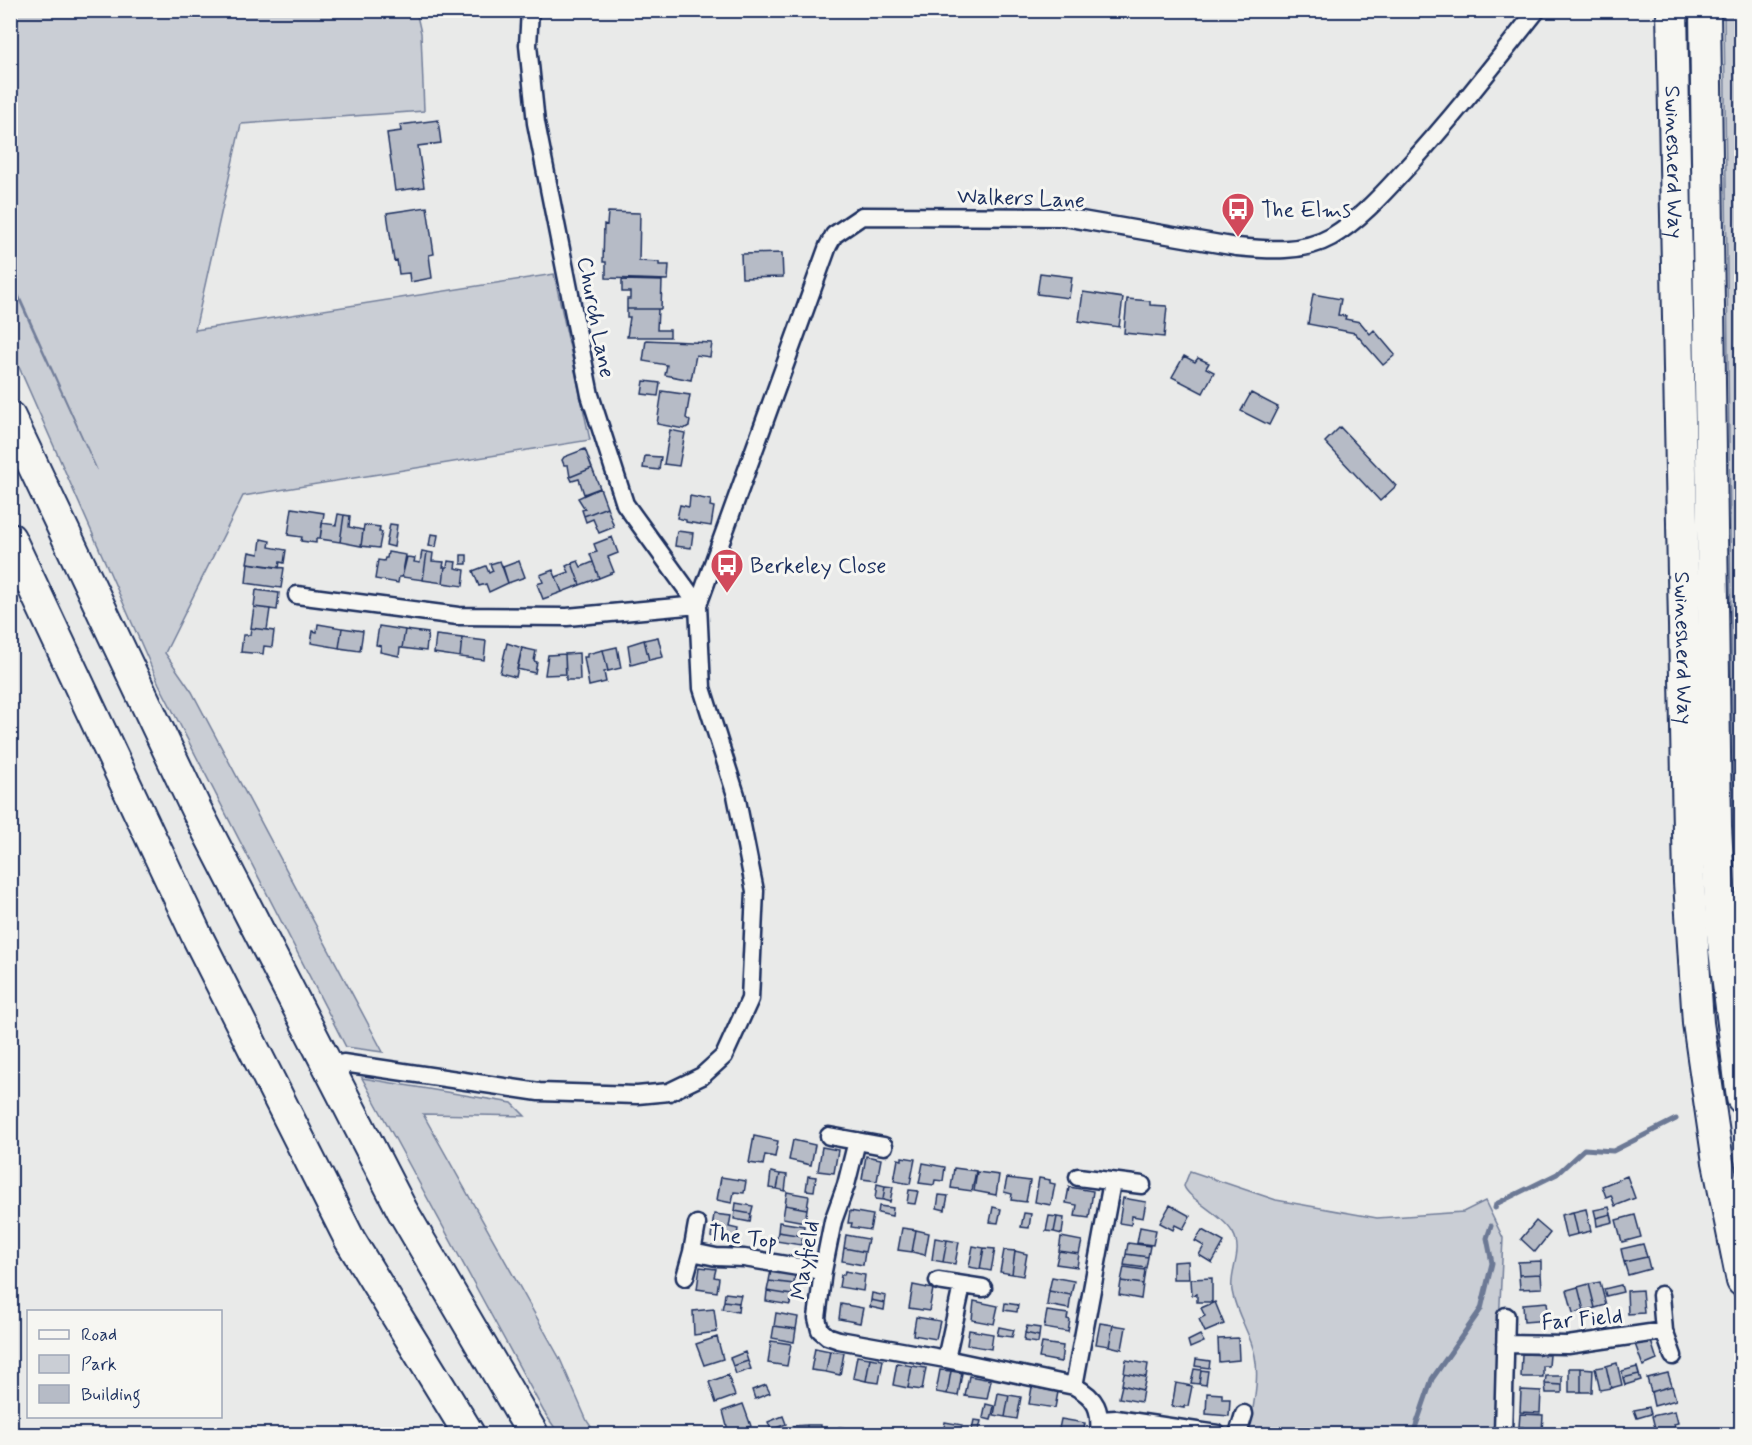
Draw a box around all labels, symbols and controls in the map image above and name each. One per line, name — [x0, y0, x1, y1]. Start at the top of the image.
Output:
street label: Swinesherd Way — [1657, 85, 1688, 239]
street label: Walkers Lane — [956, 183, 1085, 215]
bus stop icon: The Elms — [1220, 191, 1256, 238]
place label: The Elms — [1261, 197, 1351, 225]
street label: Church Lane — [570, 254, 620, 380]
bus stop icon: Berkeley Close — [709, 547, 745, 594]
place label: Berkeley Close — [750, 553, 886, 581]
street label: Swinesherd Way — [1667, 571, 1698, 725]
street label: The Top — [706, 1219, 779, 1257]
street label: Mayfield — [785, 1219, 827, 1302]
street label: Far Field — [1540, 1303, 1624, 1337]
legend — [27, 1310, 222, 1418]
text: Road — [81, 1323, 117, 1347]
text: Park — [81, 1353, 117, 1377]
text: Building — [81, 1383, 141, 1409]

